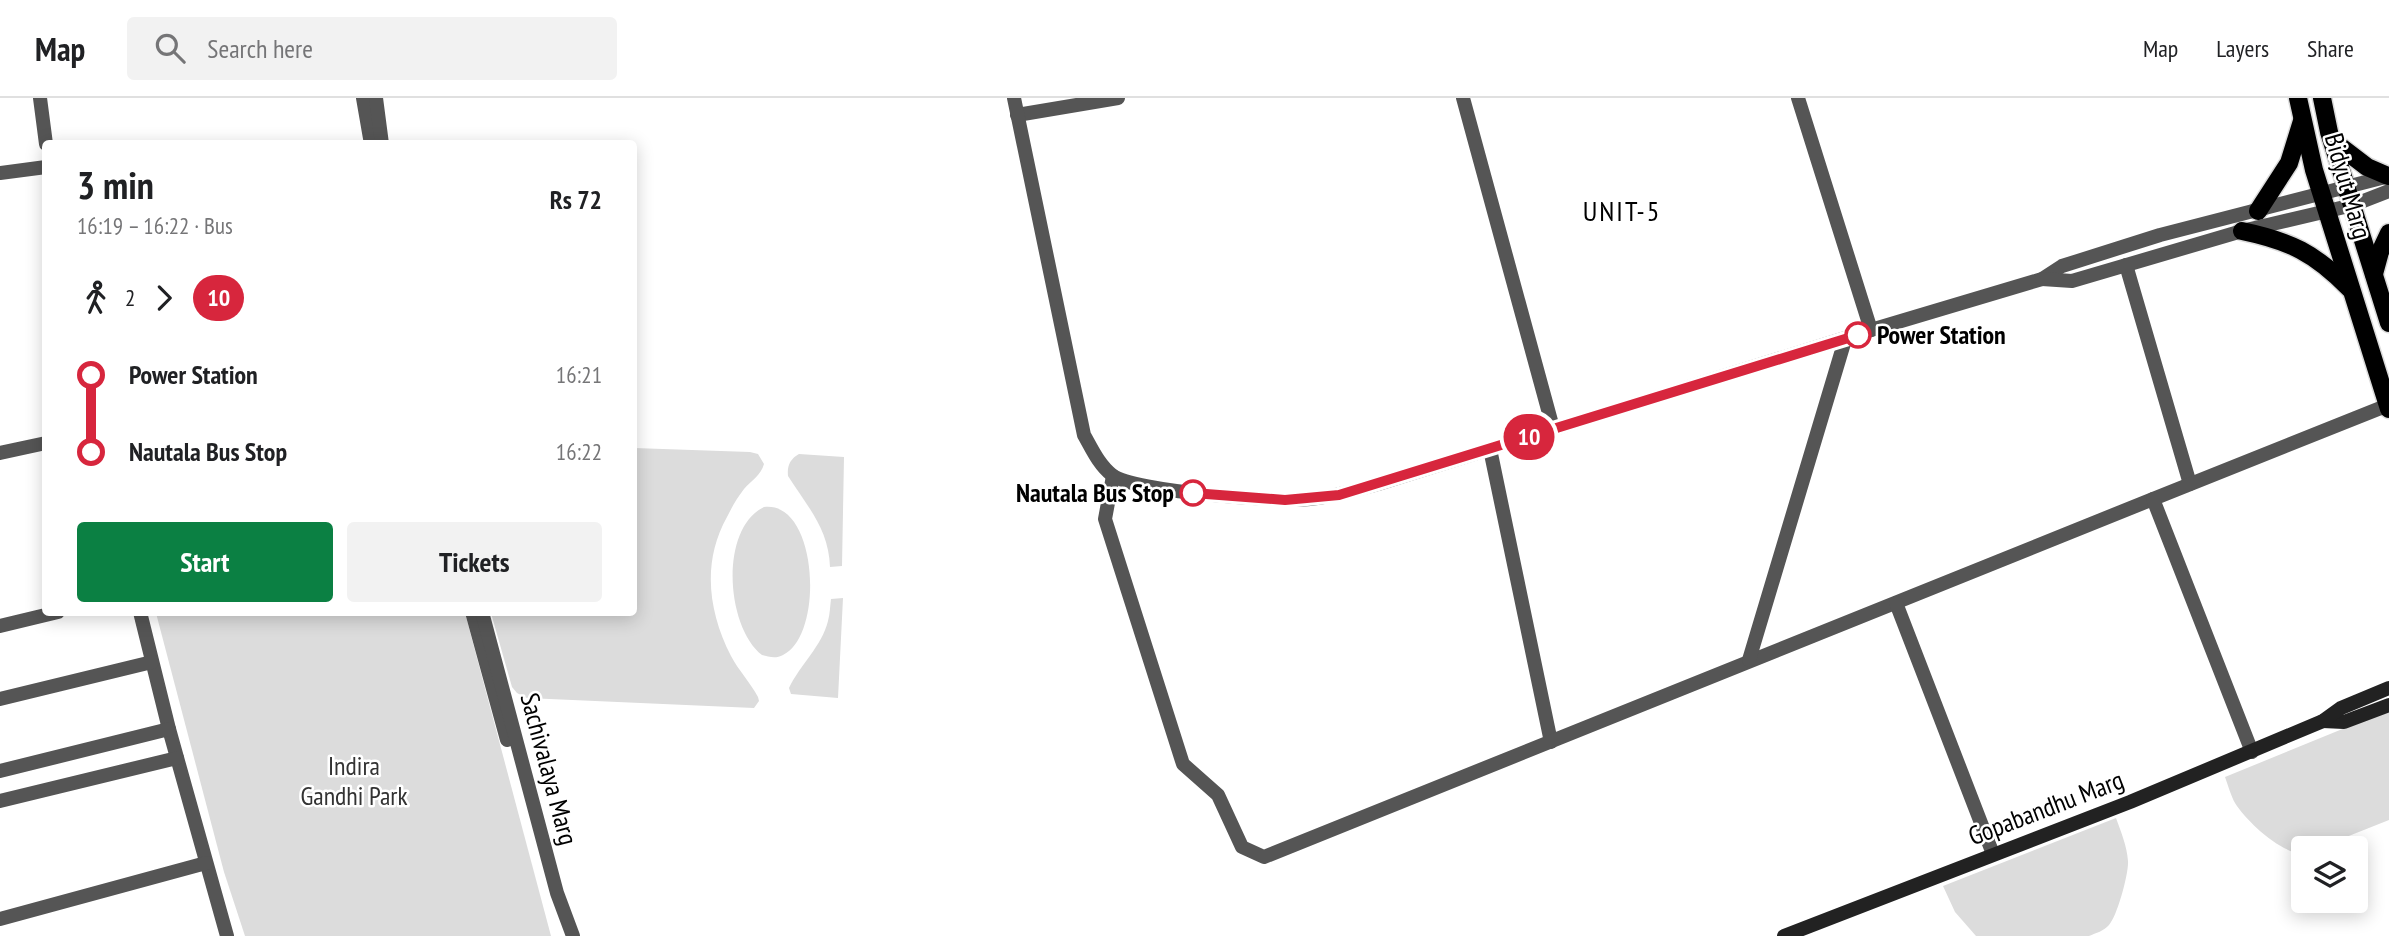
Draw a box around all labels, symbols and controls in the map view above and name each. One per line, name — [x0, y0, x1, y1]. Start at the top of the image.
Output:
search box — [127, 17, 617, 80]
text: Map — [35, 27, 85, 70]
icon: search — [151, 29, 189, 67]
text: Search here — [207, 32, 313, 65]
text: Map — [2143, 33, 2178, 64]
text: Layers — [2216, 33, 2269, 64]
text: Share — [2307, 33, 2354, 64]
street label: Bidyut Marg — [2318, 129, 2379, 242]
text: 3 min — [77, 160, 154, 209]
text: Rs 72 — [550, 183, 602, 216]
district label: UNIT-5 — [1583, 192, 1661, 229]
text: 16:19 – 16:22 · Bus — [77, 211, 233, 240]
icon: walk — [77, 279, 115, 317]
icon: forward — [145, 279, 183, 317]
text: 10 — [207, 282, 230, 313]
text: 2 — [125, 283, 135, 312]
place label: Power Station — [1877, 318, 2006, 351]
marker: Power Station — [1845, 322, 1871, 348]
text: Power Station — [129, 358, 258, 391]
text: 16:21 — [556, 360, 602, 389]
line badge: 10 — [1498, 414, 1560, 460]
text: 10 — [1518, 421, 1540, 452]
text: Nautala Bus Stop — [129, 435, 287, 468]
text: 16:22 — [556, 437, 602, 466]
place label: Nautala Bus Stop — [1016, 476, 1174, 509]
marker: Nautala Bus Stop — [1180, 480, 1206, 506]
button: Start — [77, 522, 333, 602]
button: Tickets — [347, 522, 602, 602]
street label: Sachivalaya Marg — [513, 689, 586, 848]
park label: Indira Gandhi Park — [300, 749, 408, 812]
street label: Gopabandhu Marg — [1964, 763, 2128, 852]
map controls — [2291, 836, 2368, 913]
button: layers — [2291, 836, 2368, 913]

